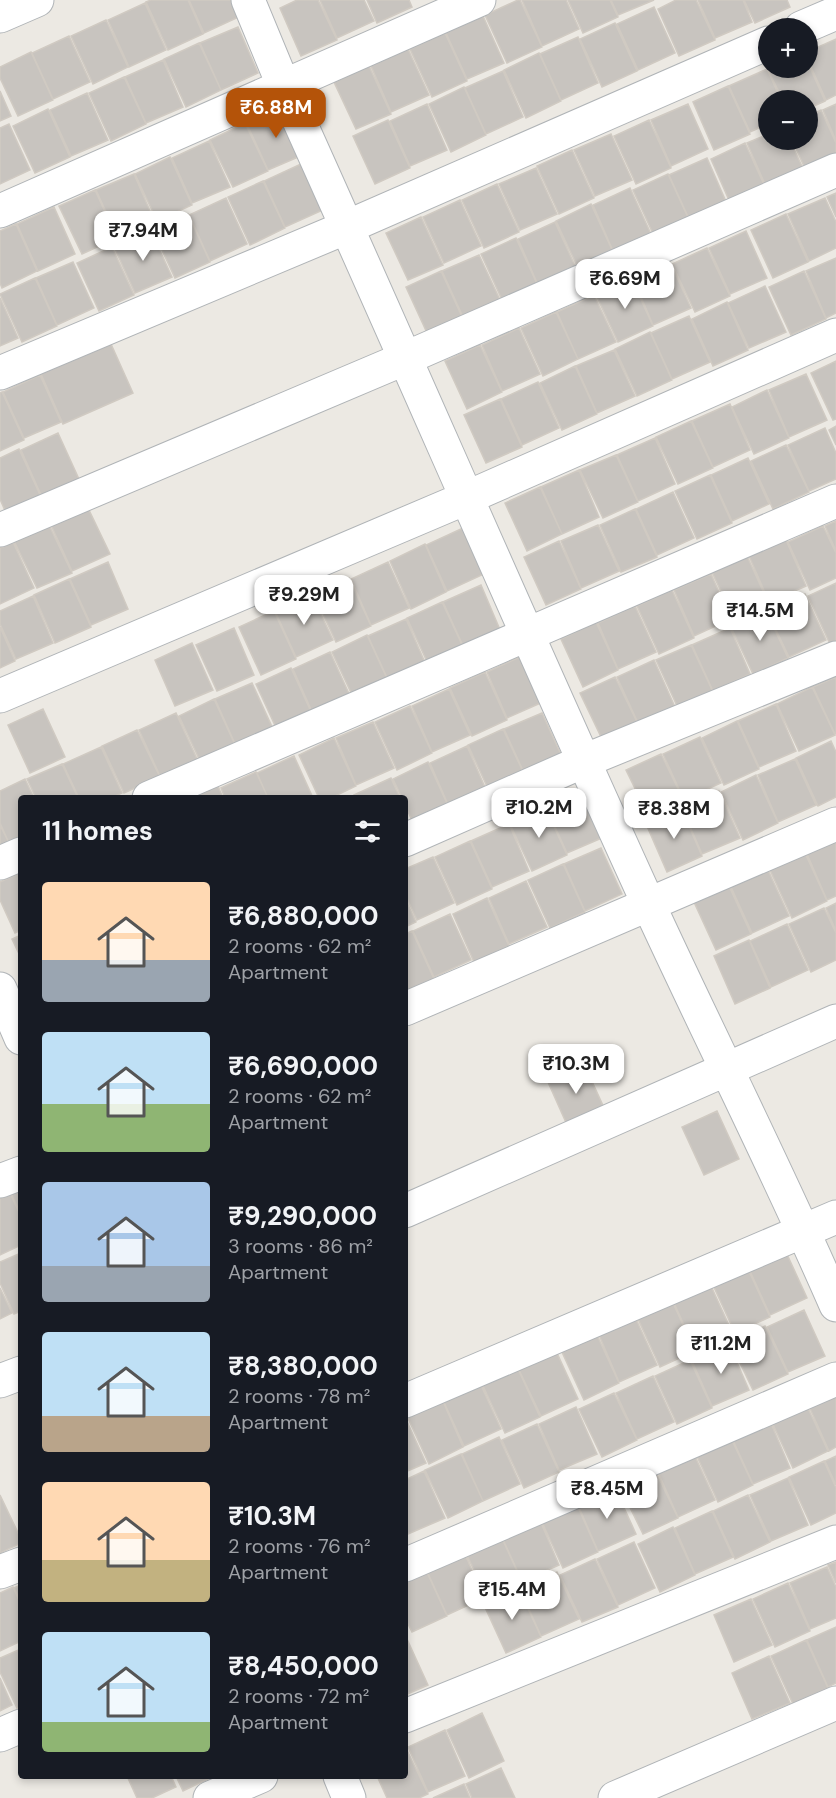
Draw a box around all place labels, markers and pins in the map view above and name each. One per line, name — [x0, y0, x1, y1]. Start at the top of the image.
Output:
pin: ₹6.88M — [227, 88, 325, 139]
pin: ₹7.94M — [94, 211, 192, 262]
pin: ₹6.69M — [576, 259, 674, 310]
pin: ₹9.29M — [255, 575, 353, 626]
pin: ₹14.5M — [711, 591, 809, 642]
pin: ₹10.2M — [490, 788, 588, 839]
pin: ₹8.38M — [625, 789, 723, 840]
pin: ₹10.3M — [527, 1044, 625, 1095]
pin: ₹11.2M — [672, 1324, 770, 1375]
pin: ₹8.45M — [558, 1469, 656, 1520]
pin: ₹15.4M — [463, 1570, 561, 1621]

